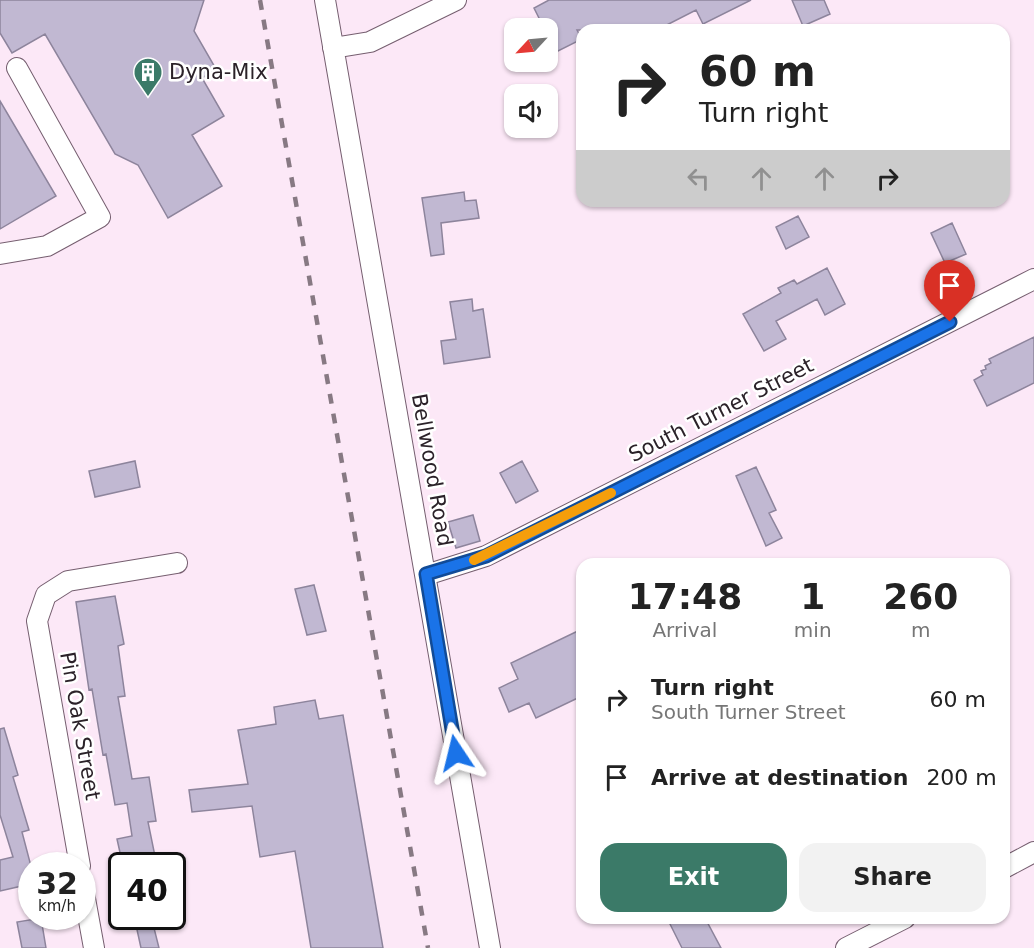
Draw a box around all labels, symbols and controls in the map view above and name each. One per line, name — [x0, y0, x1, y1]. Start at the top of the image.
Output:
north arrow — [504, 18, 558, 72]
map controls — [504, 18, 558, 138]
text: 60 m — [699, 47, 816, 96]
icon: right — [600, 48, 678, 126]
building icon: Dyna-Mix — [132, 56, 164, 98]
place label: Dyna-Mix — [169, 60, 268, 84]
button: sound — [504, 84, 558, 138]
text: Turn right — [699, 97, 828, 128]
icon: left — [682, 162, 715, 195]
icon: ahead — [745, 162, 778, 195]
icon: ahead — [808, 162, 841, 195]
icon: right — [871, 162, 904, 195]
pin — [924, 260, 975, 322]
icon: arrive — [933, 269, 966, 302]
street label: South Turner Street — [625, 353, 817, 467]
street label: Bellwood Road — [407, 392, 457, 548]
text: 17:48 — [628, 576, 742, 617]
text: 1 — [800, 576, 825, 617]
text: 260 — [883, 576, 958, 617]
text: Arrival — [652, 618, 717, 642]
text: min — [794, 618, 832, 642]
text: m — [911, 618, 931, 642]
street label: Pin Oak Street — [55, 650, 105, 802]
text: Turn right — [651, 675, 774, 700]
icon: right — [600, 683, 633, 716]
text: 60 m — [930, 687, 986, 712]
text: South Turner Street — [651, 700, 846, 724]
position arrow — [424, 721, 488, 785]
icon: arrive — [600, 761, 633, 794]
text: Arrive at destination — [651, 765, 908, 790]
text: 200 m — [926, 765, 997, 790]
button: Exit — [600, 843, 787, 912]
button: Share — [799, 843, 986, 912]
speed limit sign: 40 — [108, 852, 186, 930]
text: 32 — [36, 866, 78, 901]
text: km/h — [38, 897, 76, 915]

